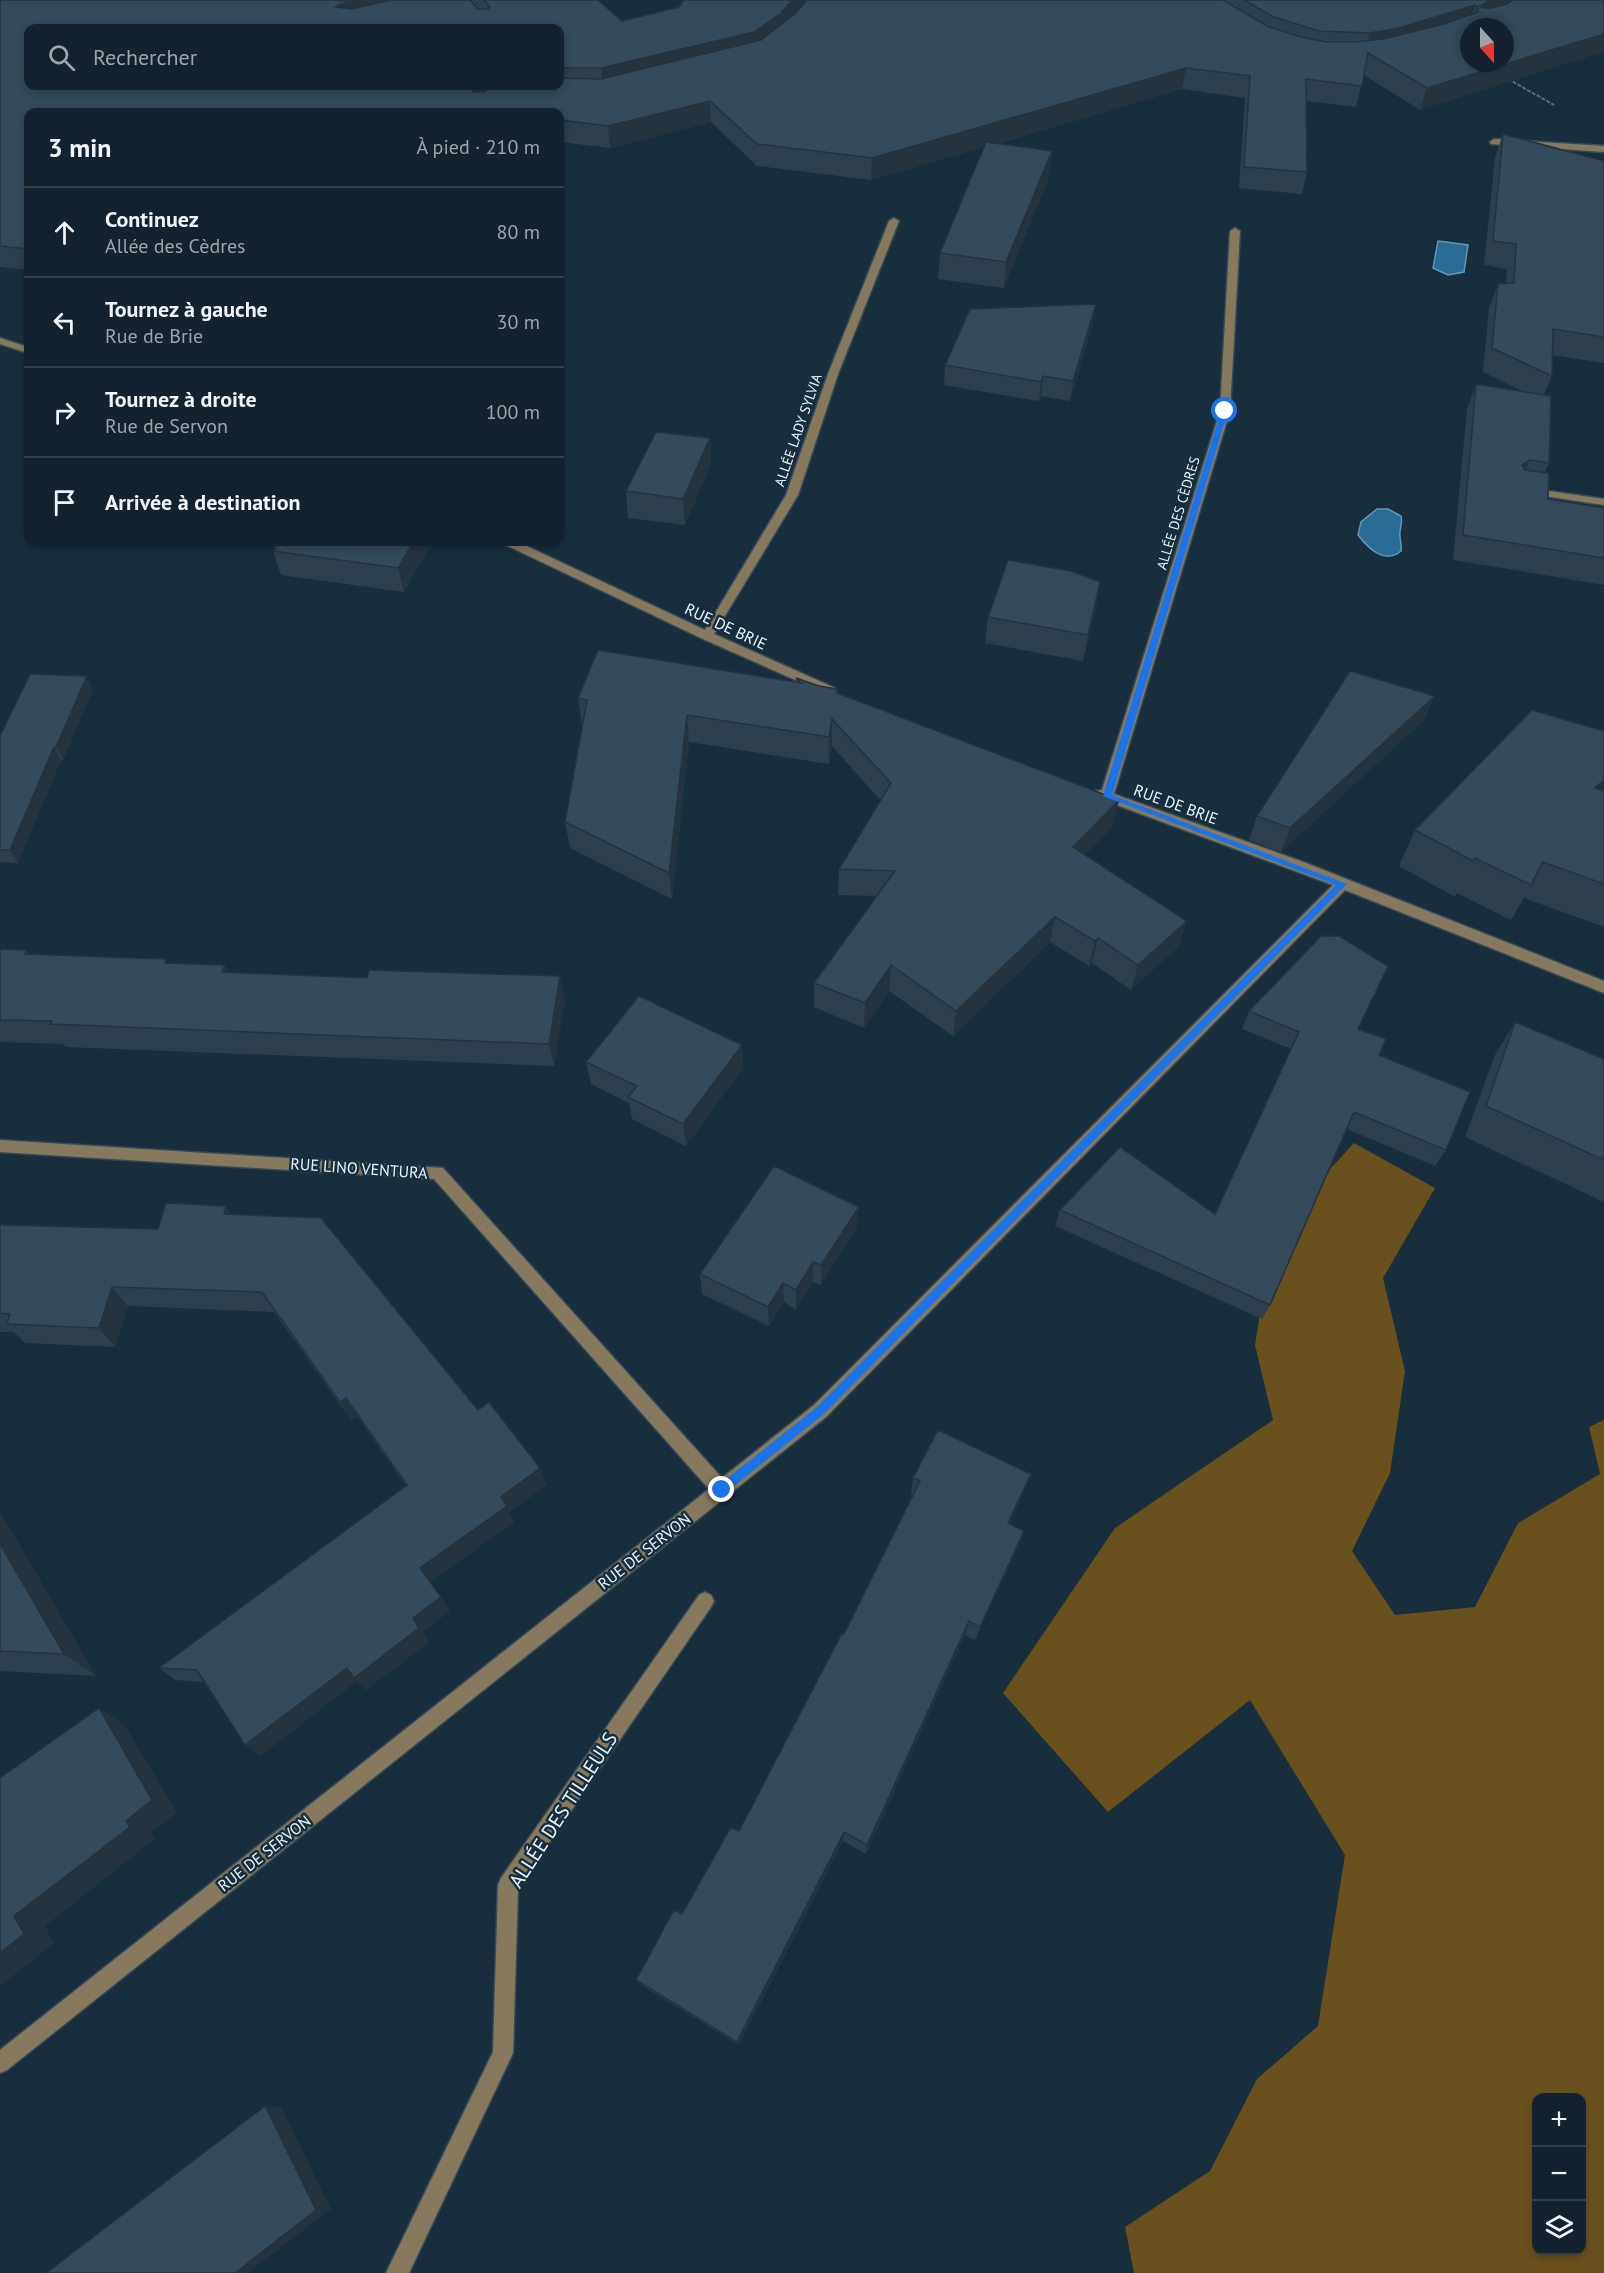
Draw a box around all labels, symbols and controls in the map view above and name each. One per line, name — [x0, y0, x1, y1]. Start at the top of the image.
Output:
north arrow — [1460, 18, 1514, 72]
search box — [24, 24, 564, 90]
icon: search — [45, 41, 78, 74]
text: Rechercher — [93, 43, 197, 71]
text: 3 min — [48, 131, 111, 164]
text: À pied · 210 m — [416, 134, 540, 160]
text: Continuez — [105, 205, 199, 233]
icon: ahead — [48, 216, 81, 249]
text: 80 m — [497, 219, 540, 245]
text: Allée des Cèdres — [105, 233, 246, 259]
text: Tournez à gauche — [105, 295, 268, 323]
icon: left — [48, 306, 81, 339]
text: 30 m — [497, 309, 540, 335]
text: Rue de Brie — [105, 323, 203, 349]
street label: ALLÉE LADY SYLVIA — [770, 371, 826, 489]
text: Tournez à droite — [105, 385, 257, 413]
icon: right — [48, 396, 81, 429]
route start — [1211, 397, 1237, 423]
text: 100 m — [486, 399, 540, 425]
text: Rue de Servon — [105, 413, 228, 439]
street label: ALLÉE DES CÈDRES — [1152, 454, 1204, 572]
icon: arrive — [48, 486, 81, 519]
text: Arrivée à destination — [105, 488, 301, 516]
street label: RUE DE BRIE — [682, 598, 770, 654]
street label: RUE DE BRIE — [1131, 780, 1221, 828]
street label: RUE LINO VENTURA — [290, 1153, 429, 1183]
route end — [708, 1476, 734, 1502]
street label: RUE DE SERVON — [594, 1509, 694, 1593]
street label: ALLÉE DES TILLEULS — [503, 1727, 623, 1893]
street label: RUE DE SERVON — [214, 1811, 314, 1895]
map controls — [1532, 2093, 1586, 2255]
button: + — [1532, 2093, 1586, 2147]
button: − — [1532, 2147, 1586, 2201]
button: layers — [1532, 2201, 1586, 2255]

